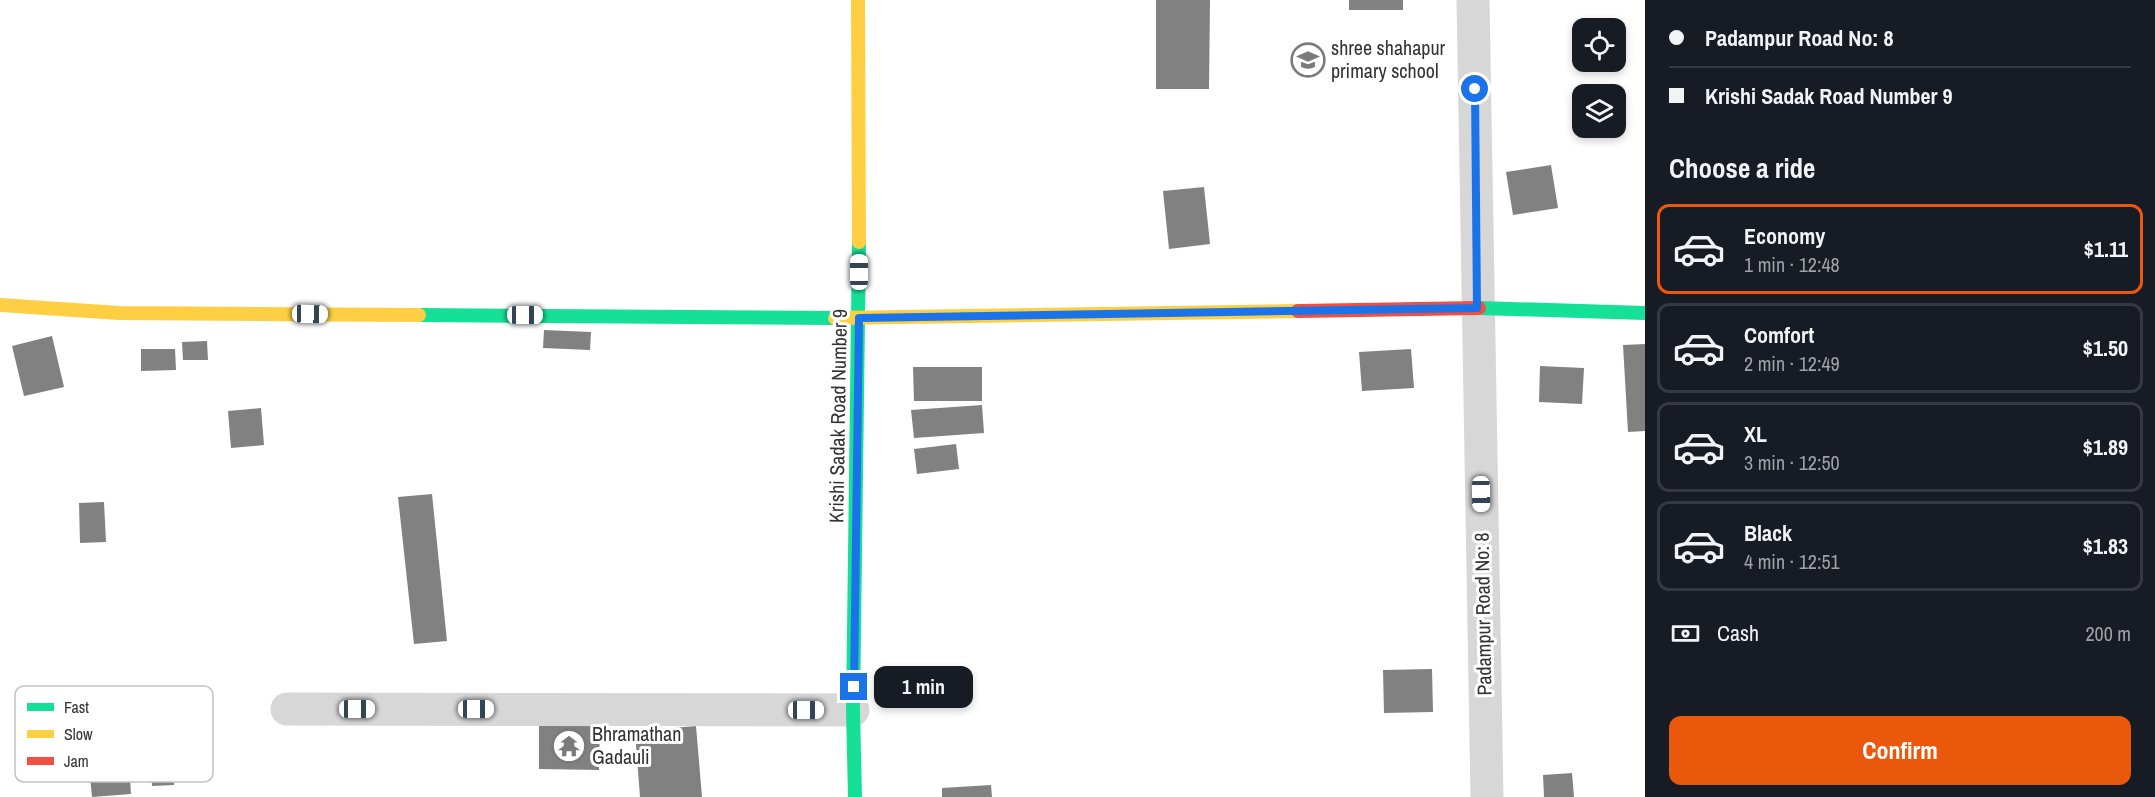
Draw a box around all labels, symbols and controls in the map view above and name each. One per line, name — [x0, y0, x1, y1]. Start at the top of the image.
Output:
map controls — [1572, 18, 1626, 138]
button: locate — [1572, 18, 1626, 72]
text: Padampur Road No: 8 — [1705, 23, 1893, 53]
place label: shree shahapur primary school — [1331, 34, 1446, 84]
school or university icon: shree shahapur primary school — [1290, 42, 1326, 78]
route start — [1461, 75, 1488, 102]
text: Krishi Sadak Road Number 9 — [1705, 81, 1953, 111]
button: layers — [1572, 84, 1626, 138]
text: Choose a ride — [1669, 150, 1815, 186]
text: Economy — [1744, 221, 1825, 251]
icon: car — [1672, 222, 1726, 276]
text: $1.11 — [2084, 234, 2128, 264]
text: 1 min · 12:48 — [1744, 251, 1840, 278]
car — [850, 254, 868, 290]
car — [292, 305, 328, 323]
car — [507, 306, 543, 324]
street label: Krishi Sadak Road Number 9 — [822, 309, 853, 523]
text: Comfort — [1744, 320, 1814, 350]
icon: car — [1672, 321, 1726, 375]
text: $1.50 — [2083, 333, 2128, 363]
text: 2 min · 12:49 — [1744, 350, 1840, 377]
text: XL — [1744, 419, 1767, 449]
icon: car — [1672, 420, 1726, 474]
text: $1.89 — [2083, 432, 2128, 462]
text: 3 min · 12:50 — [1744, 449, 1840, 476]
car — [1472, 476, 1490, 512]
text: Black — [1744, 518, 1792, 548]
icon: car — [1672, 519, 1726, 573]
text: $1.83 — [2083, 531, 2128, 561]
street label: Padampur Road No: 8 — [1468, 532, 1497, 696]
text: 4 min · 12:51 — [1744, 548, 1840, 575]
icon: cash — [1669, 617, 1702, 650]
text: Cash — [1717, 618, 1759, 648]
text: 200 m — [2085, 620, 2131, 647]
callout: 1 min — [875, 666, 974, 708]
route end — [840, 673, 867, 700]
text: 1 min — [902, 673, 945, 700]
legend — [15, 686, 213, 782]
text: Fast — [64, 696, 89, 718]
car — [339, 700, 375, 718]
car — [458, 700, 494, 718]
car — [788, 701, 824, 719]
button: Confirm — [1669, 716, 2131, 785]
place label: Bhramathan Gadauli — [592, 720, 681, 770]
text: Slow — [64, 723, 93, 745]
temple icon: Bhramathan Gadauli — [551, 728, 587, 764]
text: Jam — [64, 750, 89, 772]

